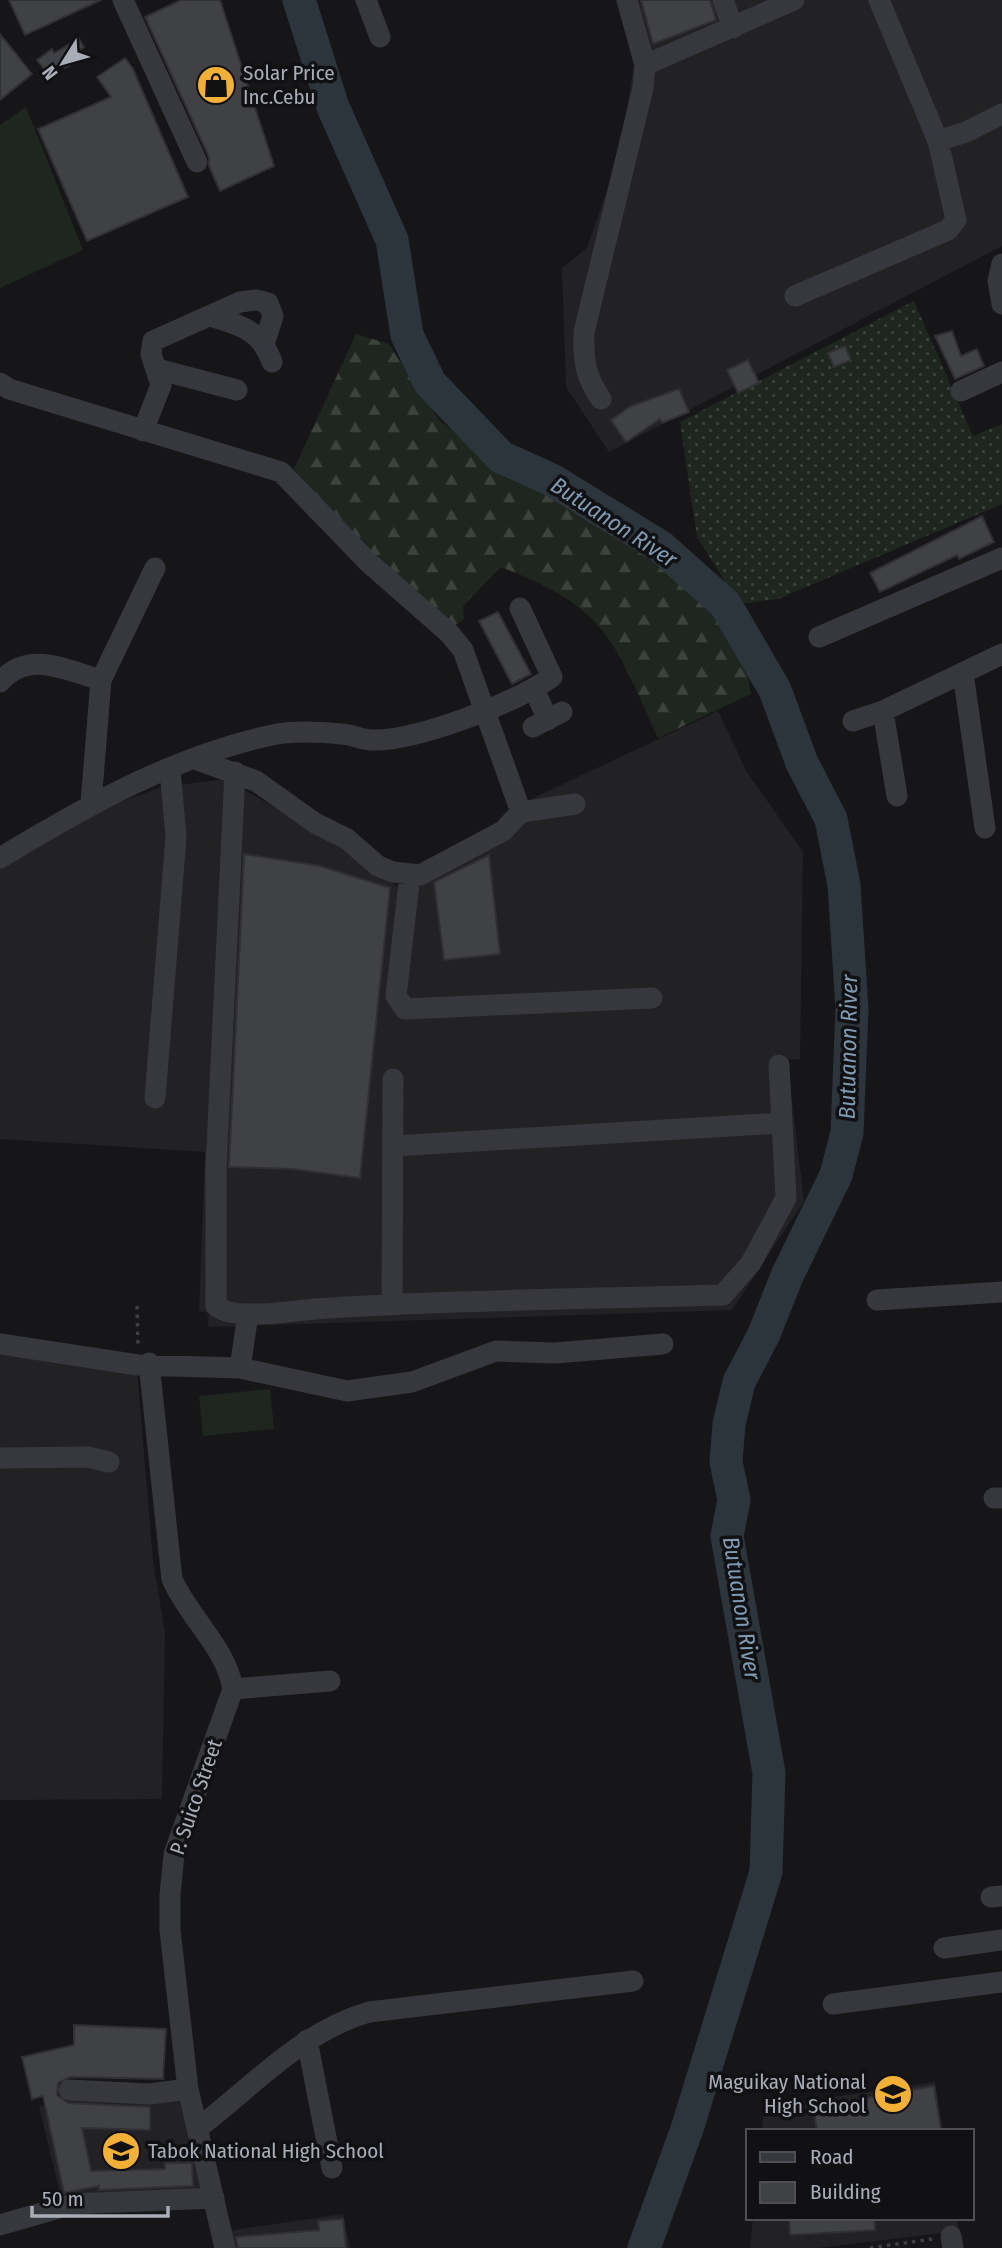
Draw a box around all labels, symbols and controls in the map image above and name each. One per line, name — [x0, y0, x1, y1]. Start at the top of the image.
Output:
north arrow — [28, 28, 98, 98]
place label: Solar Price Inc.Cebu — [243, 60, 335, 110]
text: N — [37, 61, 62, 84]
shop icon: Solar Price Inc.Cebu — [195, 64, 237, 106]
water label: Butuanon River — [546, 471, 683, 574]
water label: Butuanon River — [833, 973, 863, 1119]
water label: Butuanon River — [717, 1534, 767, 1683]
street label: P. Suico Street — [164, 1736, 228, 1858]
place label: Maguikay National High School — [708, 2069, 866, 2119]
school or university icon: Maguikay National High School — [872, 2073, 914, 2115]
legend — [746, 2129, 974, 2220]
school or university icon: Tabok National High School — [100, 2130, 142, 2172]
place label: Tabok National High School — [148, 2138, 384, 2164]
text: Road — [810, 2144, 854, 2170]
scale bar — [32, 2174, 168, 2218]
text: Building — [810, 2179, 881, 2205]
text: 50 m — [42, 2186, 84, 2212]

